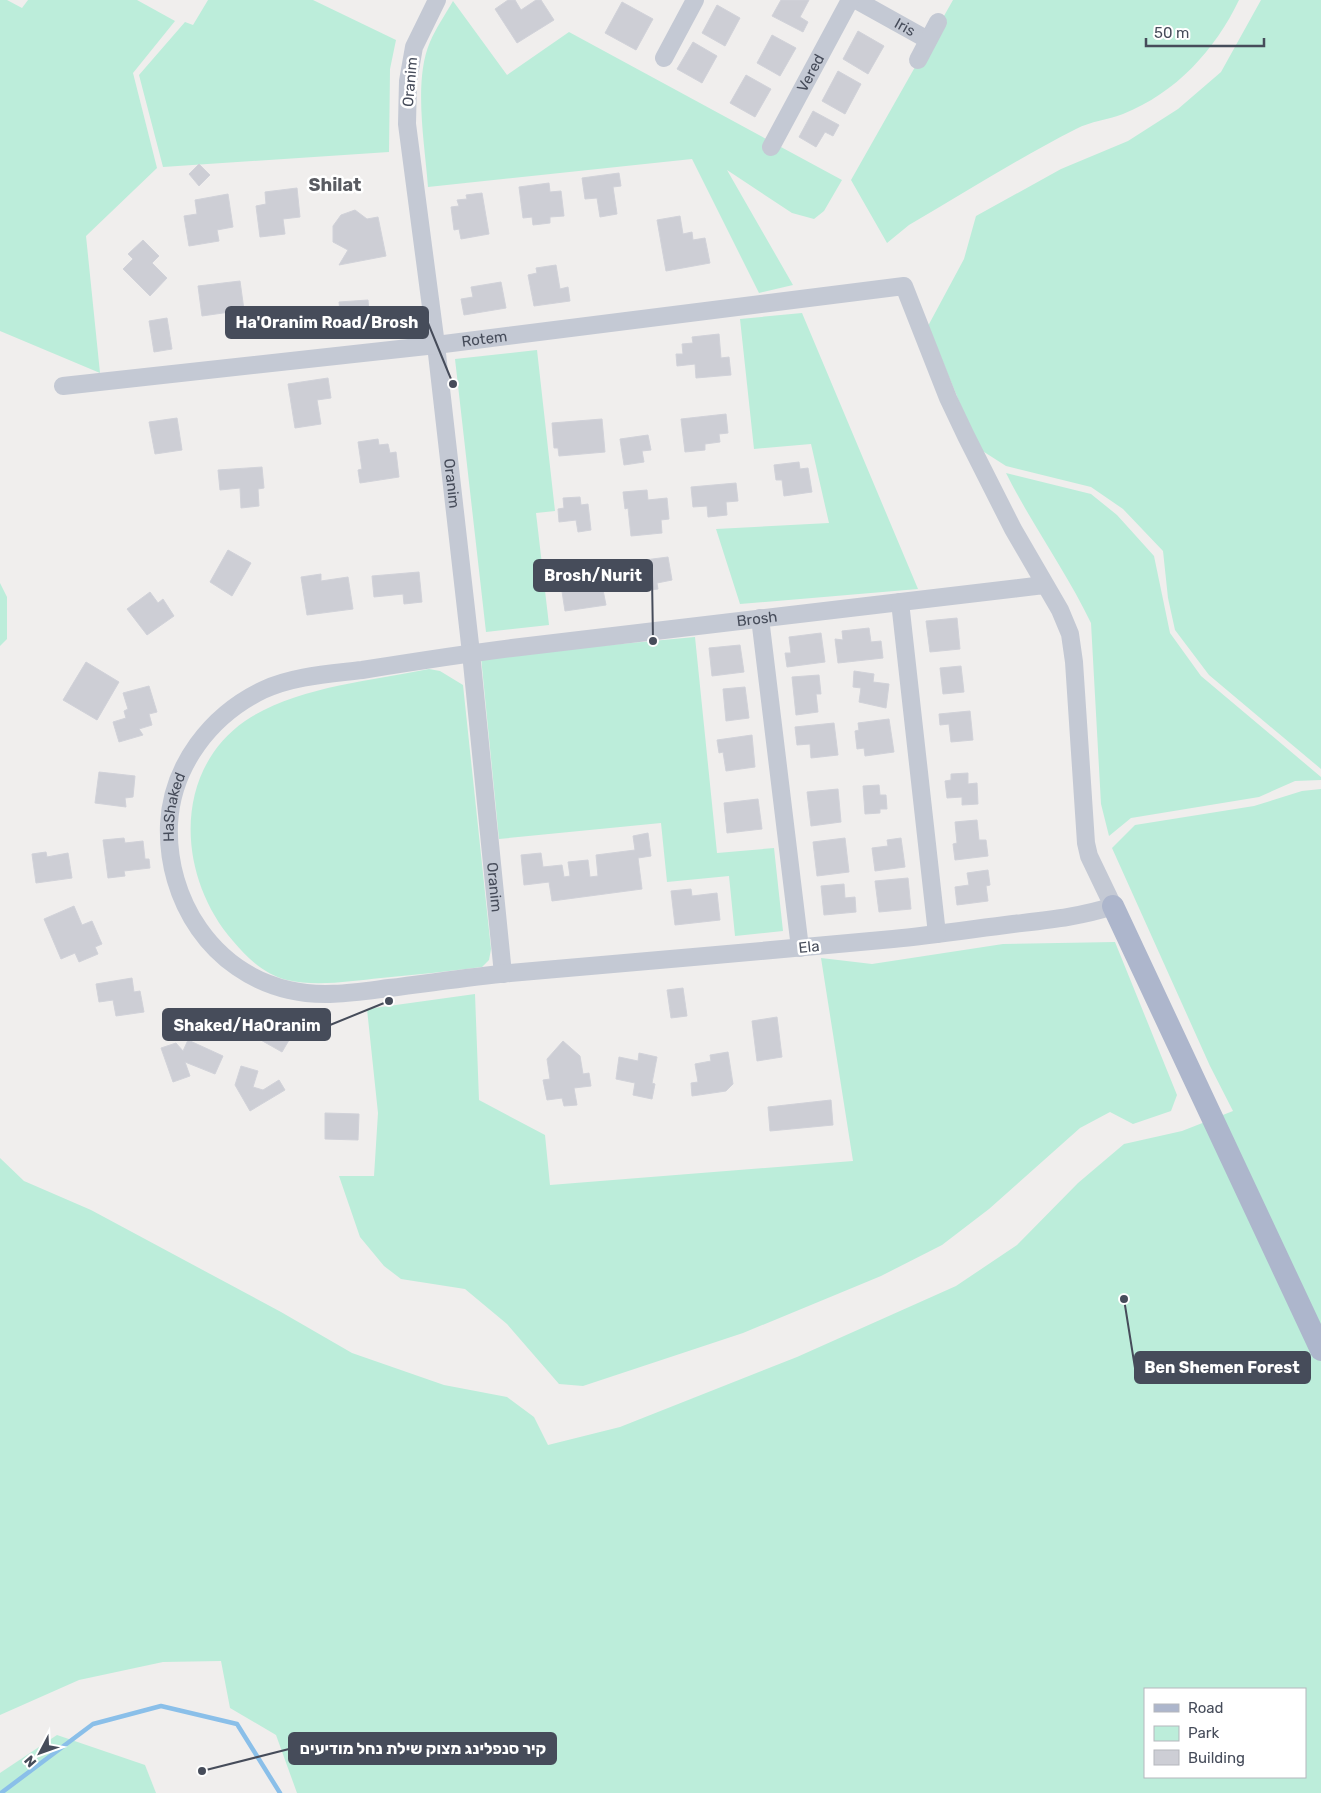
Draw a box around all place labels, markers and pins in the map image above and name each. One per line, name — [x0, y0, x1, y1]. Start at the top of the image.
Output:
callout: Ha'Oranim Road/Brosh — [226, 307, 428, 338]
callout: Brosh/Nurit — [534, 560, 652, 591]
callout: Shaked/HaOranim — [163, 1009, 330, 1040]
callout: Ben Shemen Forest — [1135, 1352, 1310, 1383]
callout: קיר סנפלינג מצוק שילת נחל מודיעים — [289, 1733, 556, 1764]

